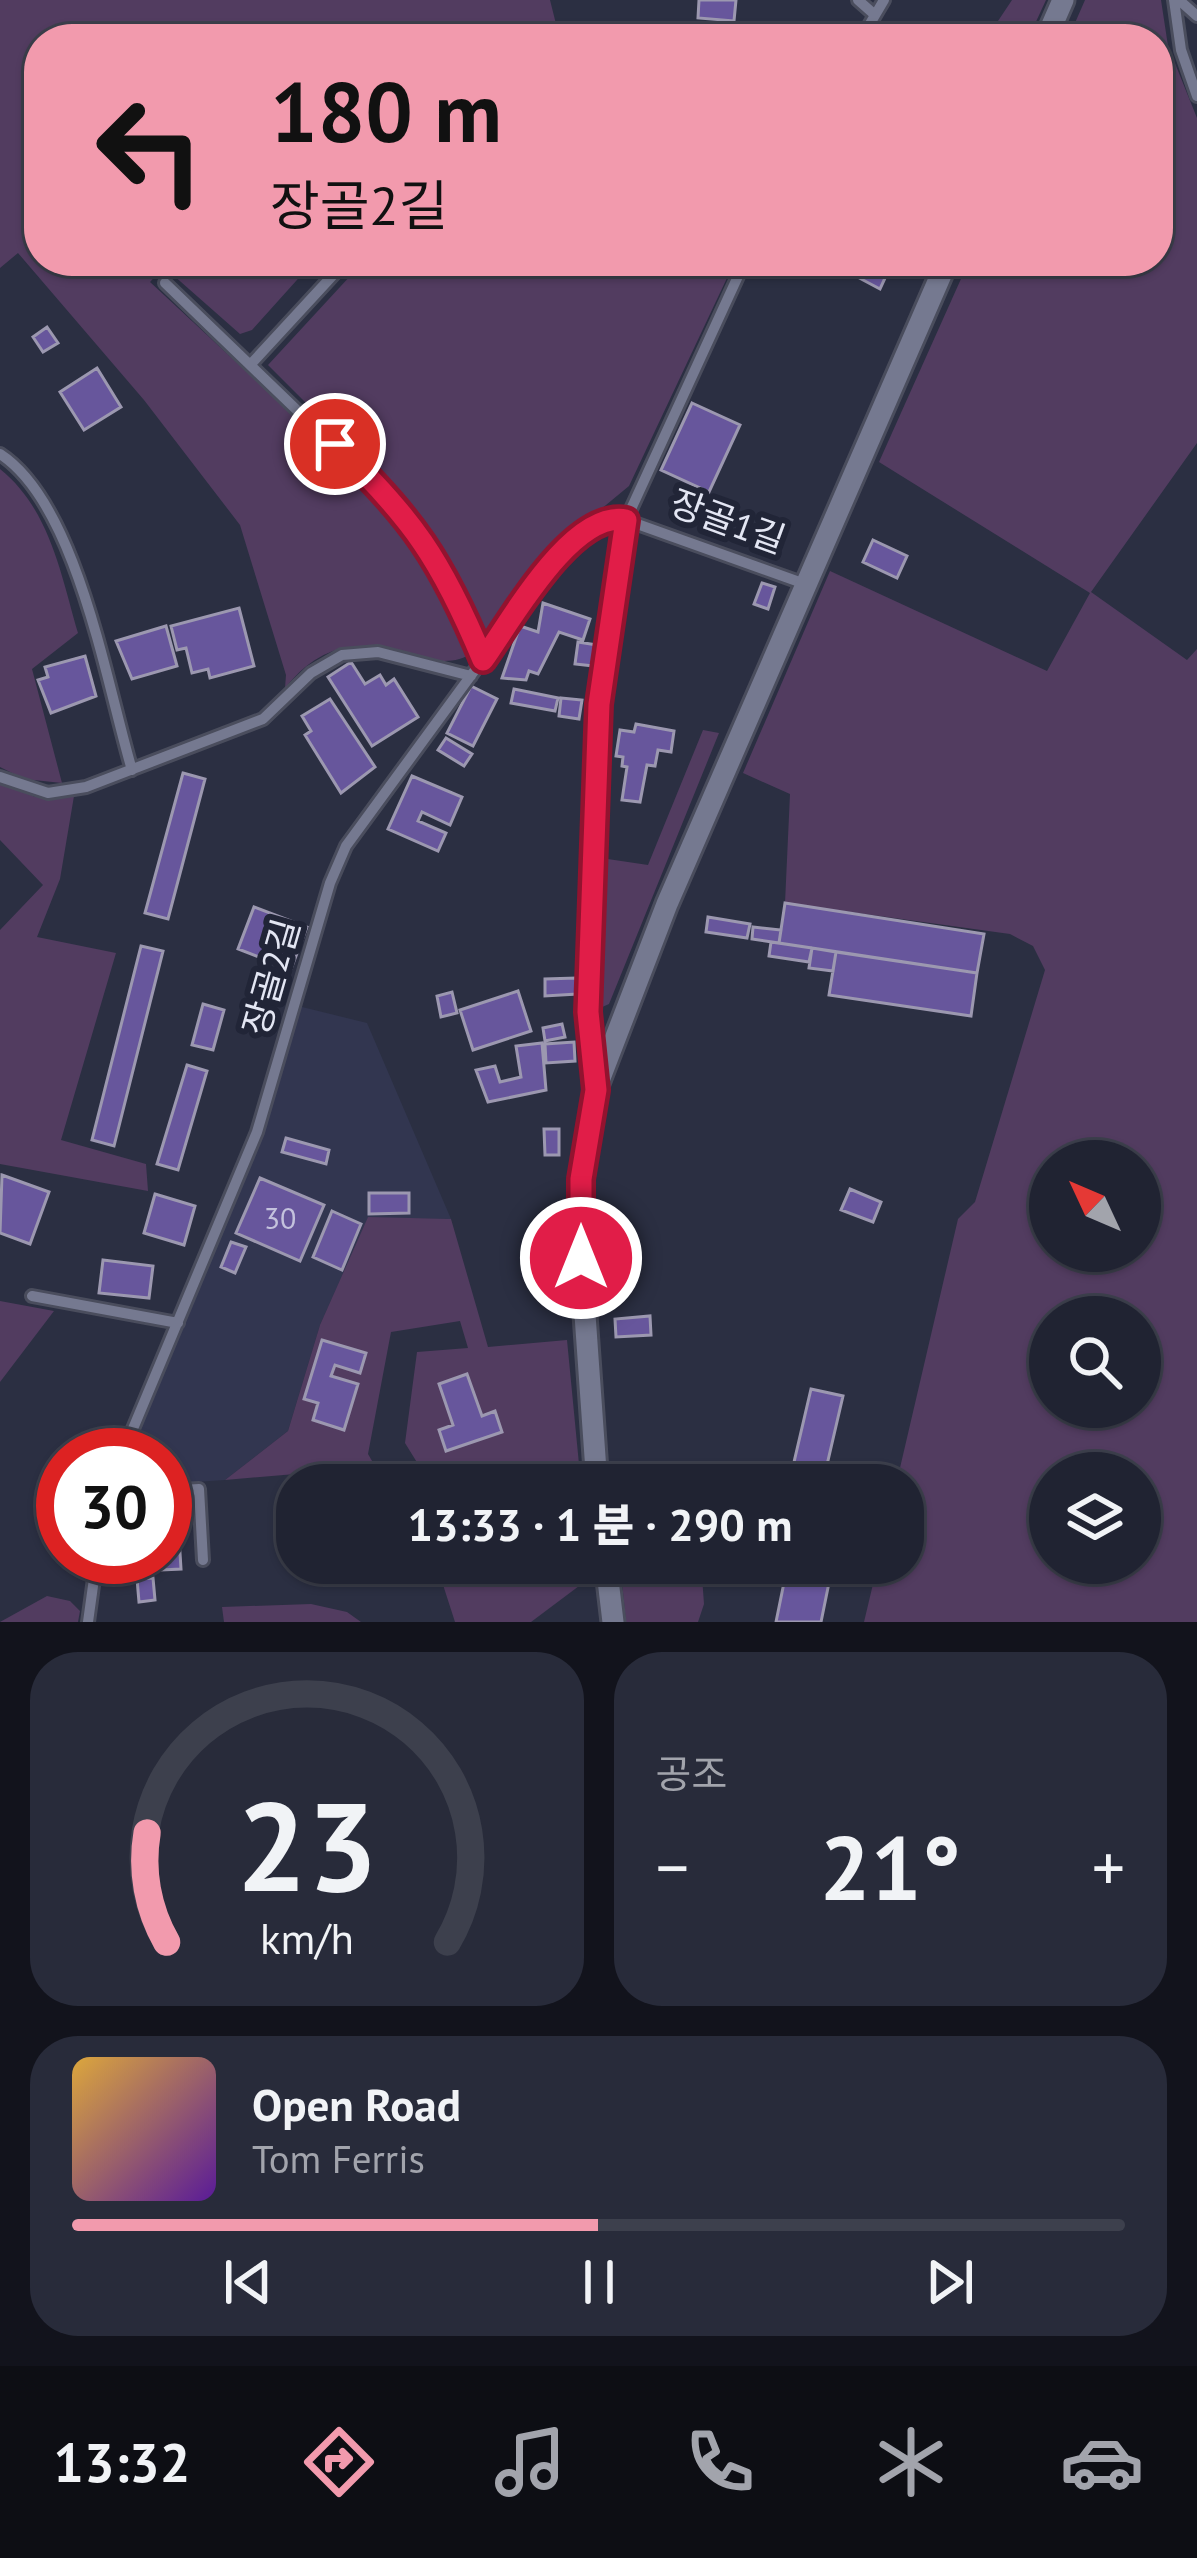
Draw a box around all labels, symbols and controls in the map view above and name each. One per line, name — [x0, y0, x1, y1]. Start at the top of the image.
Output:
text: 180 m — [270, 56, 502, 165]
icon: left — [72, 72, 228, 228]
text: 장골2길 — [270, 170, 448, 240]
pin — [284, 393, 386, 495]
icon: arrive — [302, 411, 368, 477]
street label: 장골1길 — [664, 478, 792, 563]
street label: 장골2길 — [232, 913, 310, 1041]
north arrow — [1029, 1140, 1161, 1272]
map controls — [1029, 1140, 1161, 1584]
position arrow — [518, 1195, 644, 1321]
house number: 30 — [264, 1198, 296, 1237]
button: search — [1029, 1296, 1161, 1428]
speed limit sign: 30 — [36, 1428, 192, 1584]
button: layers — [1029, 1452, 1161, 1584]
text: 13:33 · 1 분 · 290 m — [408, 1495, 792, 1553]
text: 공조 — [656, 1748, 727, 1799]
text: 23 — [236, 1764, 378, 1925]
text: 21° — [820, 1808, 961, 1925]
text: − — [656, 1824, 689, 1909]
text: + — [1092, 1824, 1125, 1909]
text: km/h — [260, 1910, 354, 1966]
text: Open Road — [252, 2075, 461, 2133]
text: Tom Ferris — [252, 2133, 425, 2184]
icon: previous — [215, 2249, 281, 2315]
icon: pause — [566, 2249, 632, 2315]
icon: next — [917, 2249, 983, 2315]
icon: directions — [297, 2420, 381, 2504]
icon: music — [488, 2420, 572, 2504]
icon: phone — [678, 2420, 762, 2504]
icon: climate — [869, 2420, 953, 2504]
icon: car — [1060, 2420, 1144, 2504]
text: 13:32 — [53, 2427, 190, 2497]

